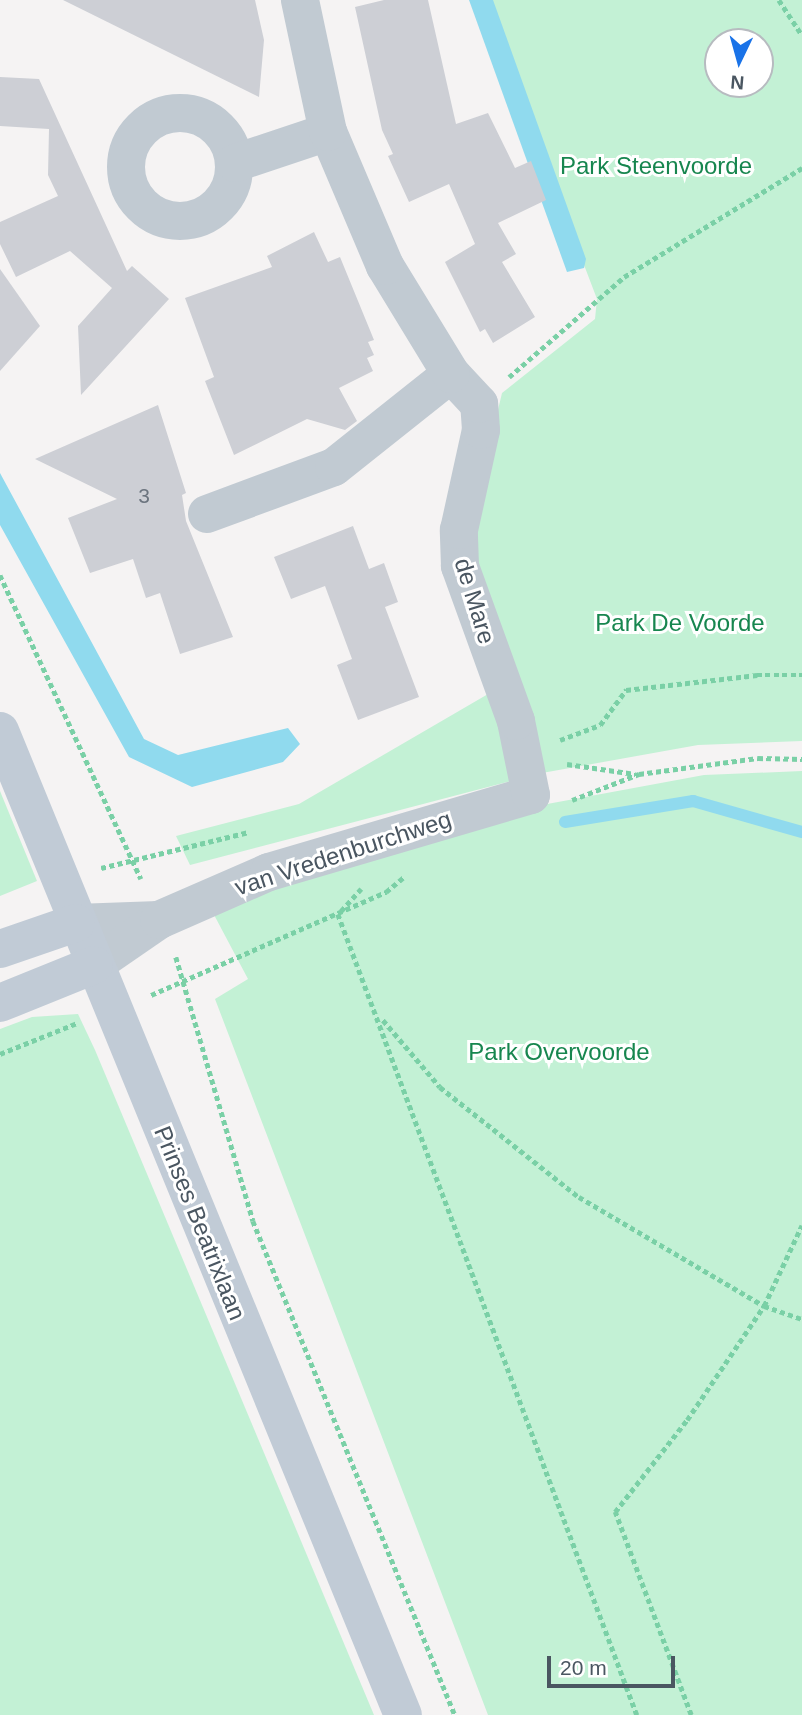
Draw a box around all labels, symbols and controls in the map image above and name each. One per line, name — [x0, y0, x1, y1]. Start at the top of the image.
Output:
north arrow — [704, 28, 774, 98]
text: N — [730, 71, 745, 93]
park label: Park Steenvoorde — [560, 152, 752, 180]
house number: 3 — [138, 483, 150, 509]
street label: de Mare — [448, 555, 502, 647]
park label: Park De Voorde — [595, 609, 765, 637]
street label: van Vredenburchweg — [231, 804, 455, 902]
park label: Park Overvoorde — [468, 1038, 650, 1066]
street label: Prinses Beatrixlaan — [148, 1122, 252, 1324]
scale bar — [550, 1642, 678, 1686]
text: 20 m — [560, 1656, 607, 1679]

